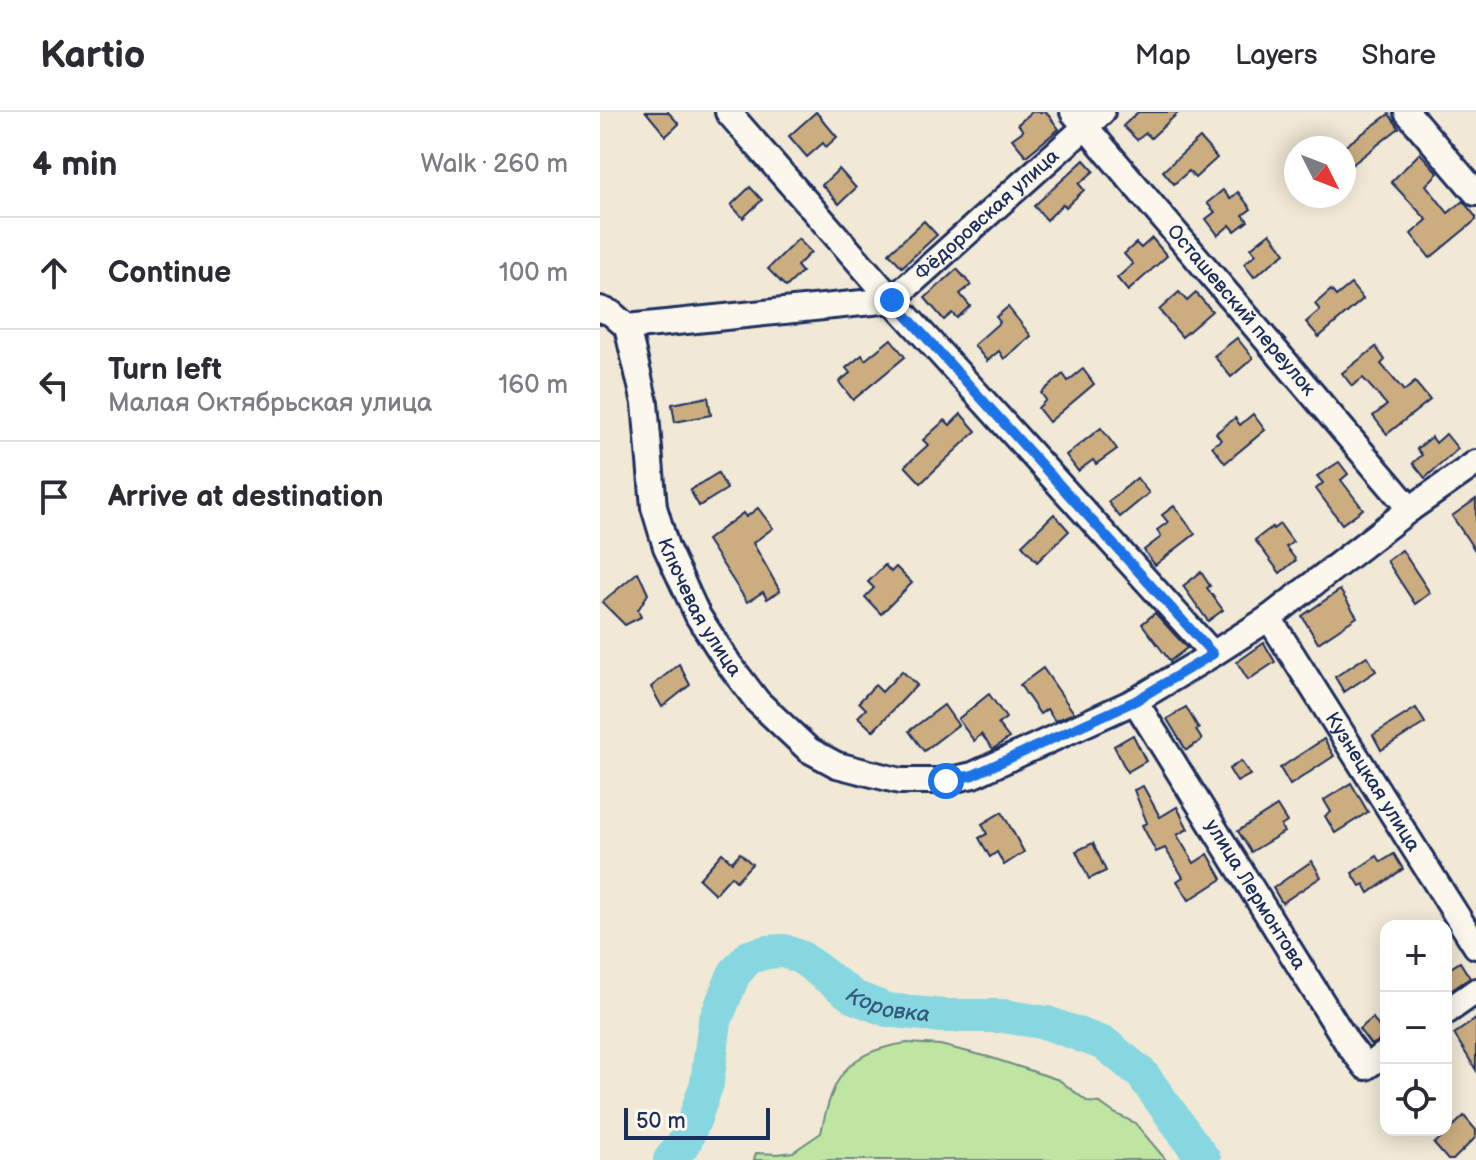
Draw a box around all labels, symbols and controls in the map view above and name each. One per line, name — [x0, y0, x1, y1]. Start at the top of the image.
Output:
text: Kartio — [40, 33, 146, 78]
text: Map — [1135, 39, 1191, 72]
text: Layers — [1235, 39, 1318, 72]
text: Share — [1362, 39, 1436, 72]
north arrow — [1284, 136, 1356, 208]
text: 4 min — [32, 144, 118, 185]
street label: Фёдоровская улица — [910, 144, 1064, 286]
text: Walk · 260 m — [421, 149, 568, 180]
street label: Осташевский переулок — [1162, 220, 1321, 401]
icon: ahead — [32, 251, 76, 295]
text: Continue — [108, 255, 231, 291]
text: 100 m — [499, 258, 568, 289]
route end — [874, 282, 910, 318]
text: Turn left — [108, 352, 222, 388]
icon: left — [32, 363, 76, 407]
text: 160 m — [498, 370, 568, 401]
text: Малая Октябрьская улица — [108, 388, 432, 419]
icon: arrive — [32, 475, 76, 519]
text: Arrive at destination — [108, 479, 384, 515]
street label: Ключевая улица — [652, 535, 747, 682]
street label: Кузнецкая улица — [1320, 708, 1425, 856]
route start — [928, 763, 964, 799]
street label: улица Лермонтова — [1200, 815, 1311, 974]
map controls — [1380, 920, 1452, 1136]
button: + — [1380, 920, 1452, 992]
water label: Коровка — [840, 982, 931, 1028]
button: − — [1380, 992, 1452, 1064]
button: locate — [1380, 1064, 1452, 1136]
scale bar — [624, 1104, 770, 1140]
text: 50 m — [636, 1108, 686, 1135]

